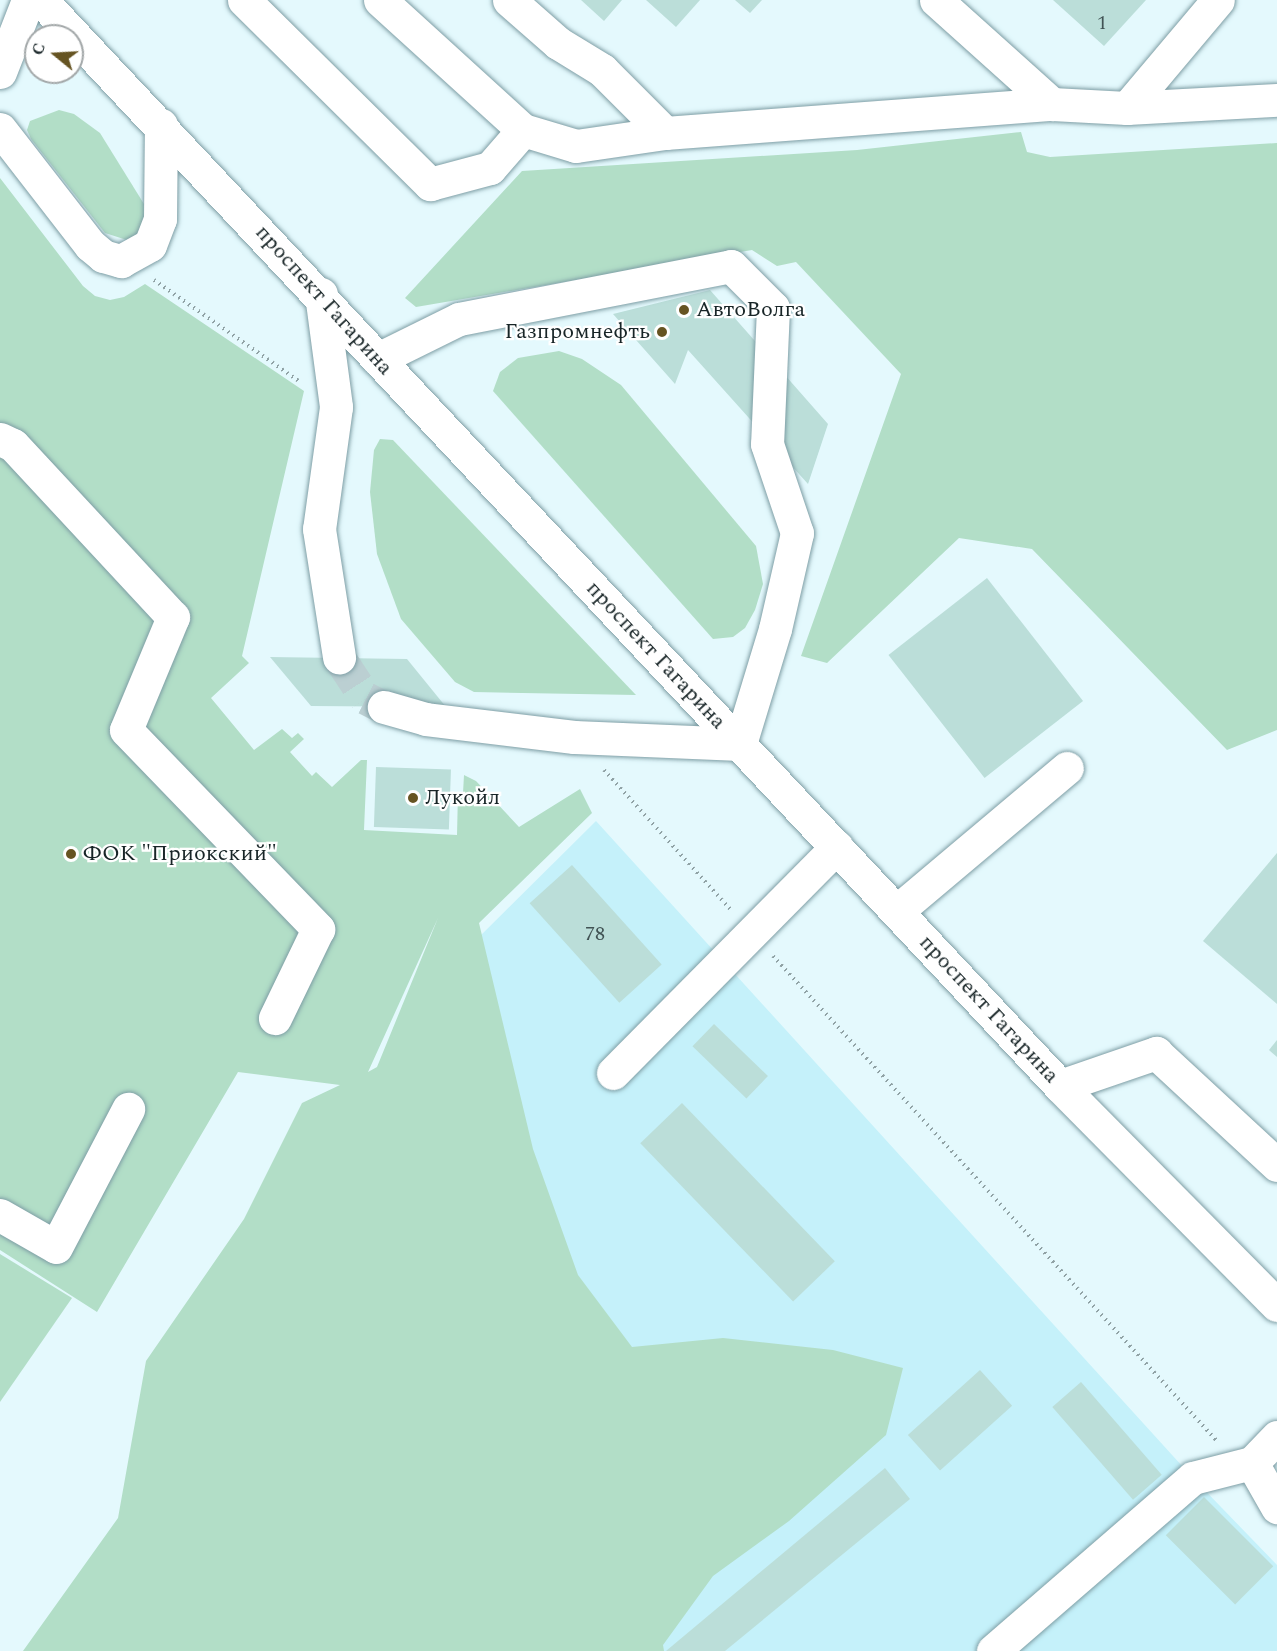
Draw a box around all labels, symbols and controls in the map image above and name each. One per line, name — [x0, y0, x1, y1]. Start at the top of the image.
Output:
house number: 1 — [1097, 11, 1107, 35]
north arrow — [24, 24, 84, 84]
text: С — [26, 40, 52, 58]
street label: проспект Гагарина — [250, 219, 398, 381]
place label: АвтоВолга — [696, 297, 805, 323]
marker: АвтоВолга — [677, 303, 691, 317]
place label: Газпромнефть — [504, 319, 650, 345]
marker: Газпромнефть — [655, 325, 669, 339]
street label: проспект Гагарина — [581, 575, 731, 735]
place label: Лукойл — [425, 785, 500, 811]
marker: Лукойл — [406, 791, 420, 805]
place label: ФОК "Приокский" — [83, 841, 277, 867]
marker: ФОК "Приокский" — [64, 847, 78, 861]
house number: 78 — [585, 922, 605, 946]
street label: проспект Гагарина — [914, 929, 1064, 1089]

